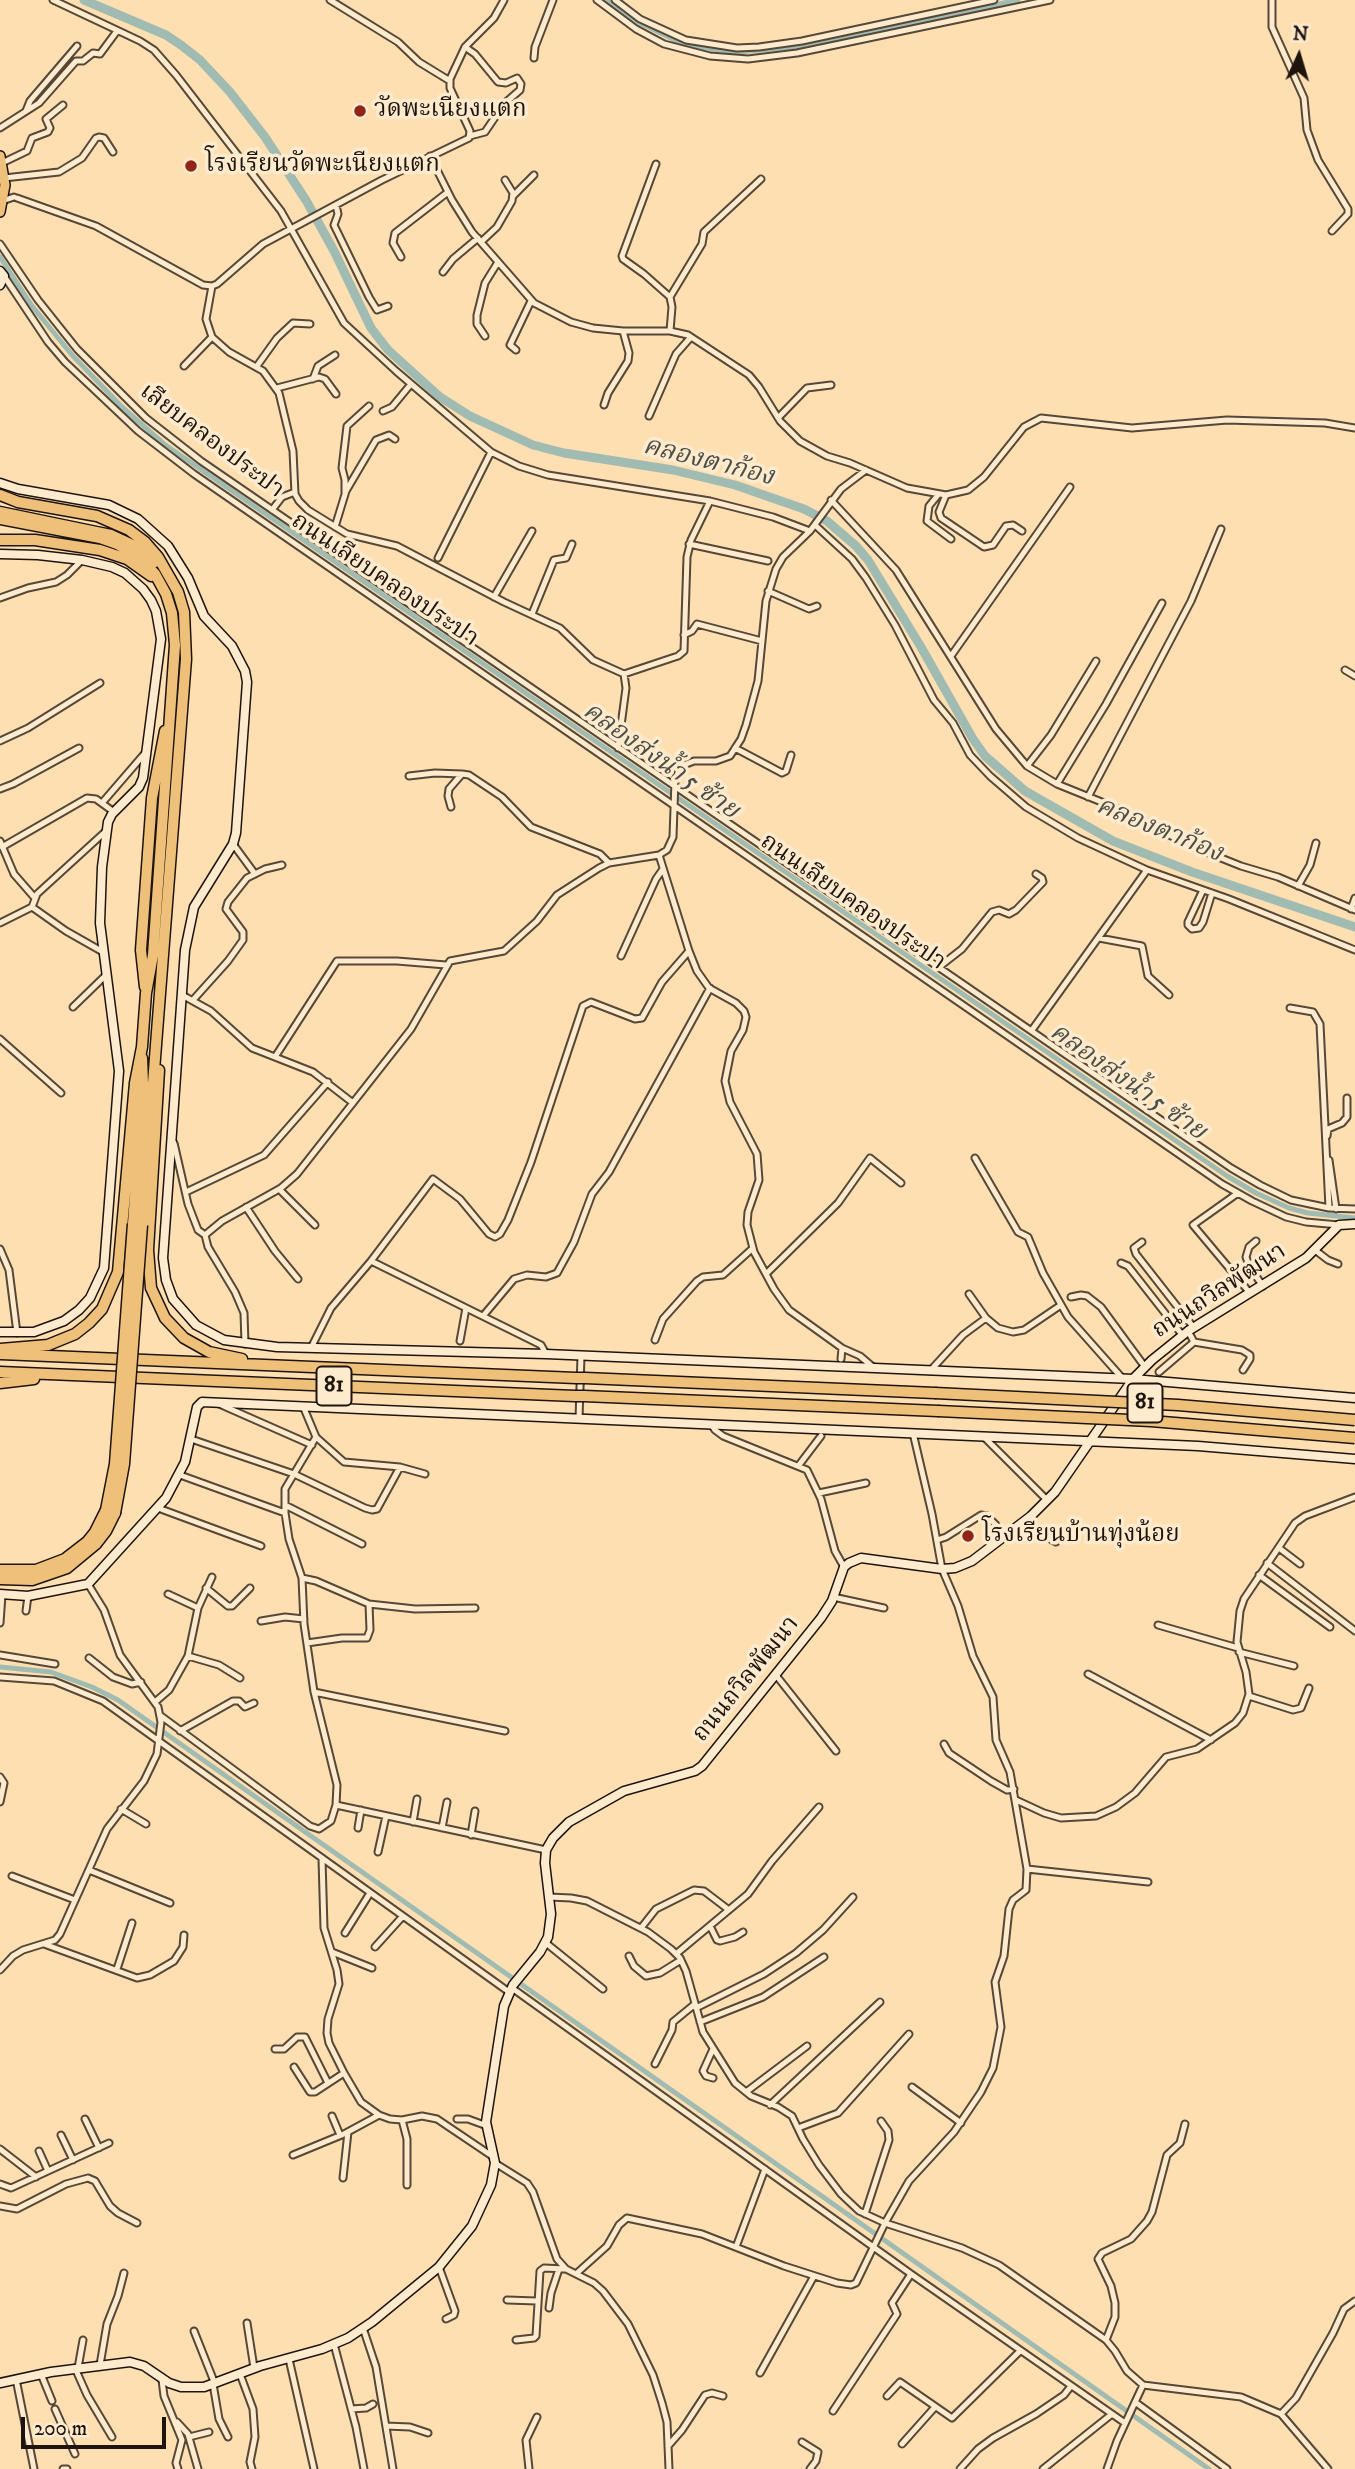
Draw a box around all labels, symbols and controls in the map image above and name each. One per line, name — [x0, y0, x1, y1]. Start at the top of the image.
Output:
north arrow — [1264, 21, 1334, 91]
text: N — [1292, 23, 1309, 47]
place label: วัดพะเนียงแตก — [374, 97, 527, 125]
marker: วัดพะเนียงแตก — [352, 103, 368, 119]
place label: โรงเรียนวัดพะเนียงแตก — [205, 152, 440, 180]
marker: โรงเรียนวัดพะเนียงแตก — [183, 158, 199, 174]
street label: เลียบคลองประปา — [133, 378, 289, 506]
water label: คลองตาก้อง — [639, 432, 777, 494]
street label: ถนนเลียบคลองประปา — [285, 508, 483, 654]
water label: คลองส่งน้ำ 5 ซ้าย — [576, 697, 744, 827]
water label: คลองตาก้อง — [1091, 792, 1227, 870]
street label: ถนนเลียบคลองประปา — [754, 828, 950, 978]
water label: คลองส่งน้ำ 5 ซ้าย — [1043, 1018, 1211, 1148]
street label: ถนนถวิลพัฒนา — [1148, 1238, 1292, 1346]
road number: 81 — [316, 1366, 352, 1406]
road number: 81 — [1128, 1384, 1162, 1422]
place label: โรงเรียนบ้านทุ่งน้อย — [982, 1522, 1180, 1550]
marker: โรงเรียนบ้านทุ่งน้อย — [960, 1528, 976, 1544]
street label: ถนนถวิลพัฒนา — [687, 1611, 807, 1749]
scale bar — [24, 2402, 170, 2446]
text: 200 m — [34, 2416, 87, 2442]

